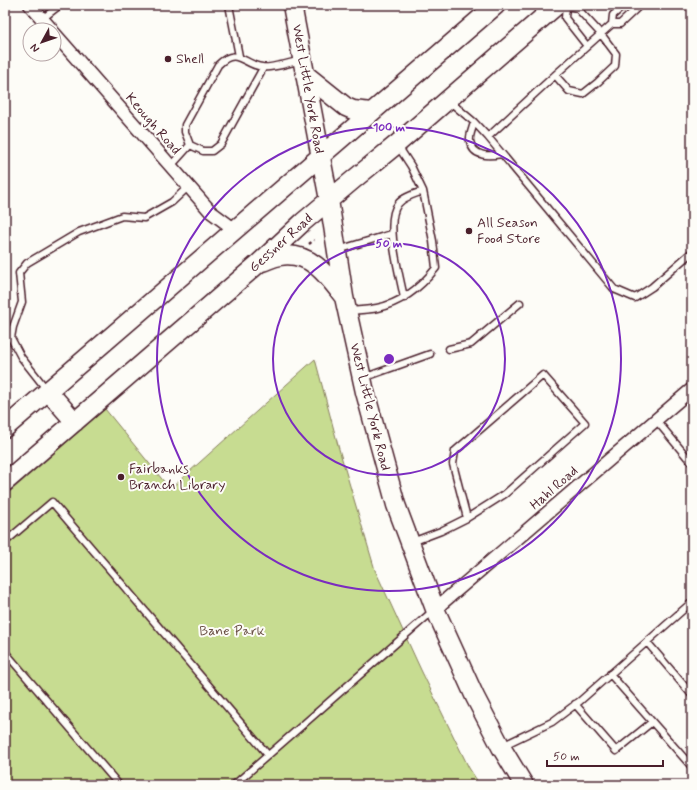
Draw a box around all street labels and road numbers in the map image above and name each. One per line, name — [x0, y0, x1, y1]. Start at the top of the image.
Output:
street label: West Little York Road — [288, 23, 328, 155]
street label: Keough Road — [121, 89, 185, 159]
street label: Gessner Road — [245, 210, 317, 276]
street label: West Little York Road — [345, 341, 395, 473]
street label: Hahl Road — [526, 462, 582, 514]

